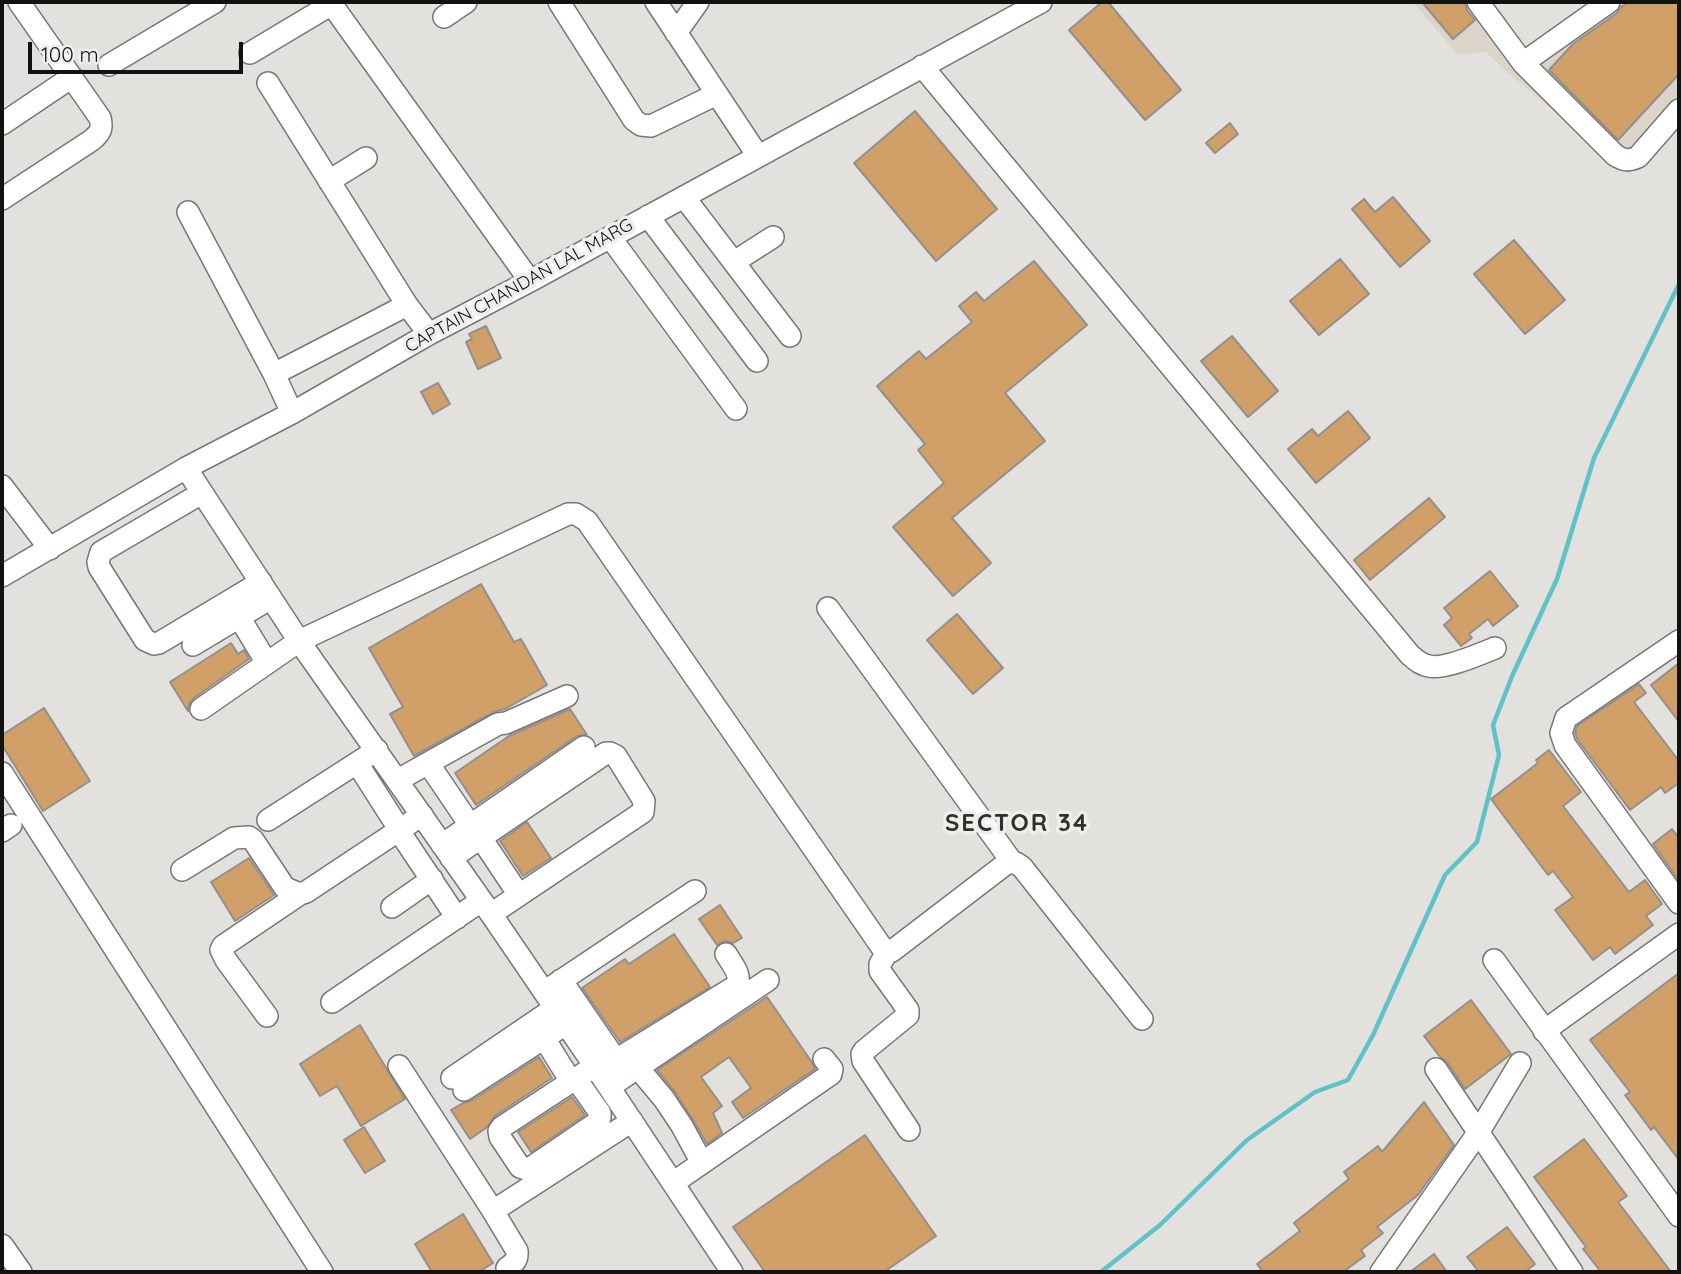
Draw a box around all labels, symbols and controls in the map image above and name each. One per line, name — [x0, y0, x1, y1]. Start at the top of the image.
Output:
scale bar — [32, 28, 247, 72]
text: 100 m — [41, 41, 99, 67]
street label: CAPTAIN CHANDAN LAL MARG — [401, 214, 637, 358]
district label: SECTOR 34 — [946, 810, 1088, 838]

